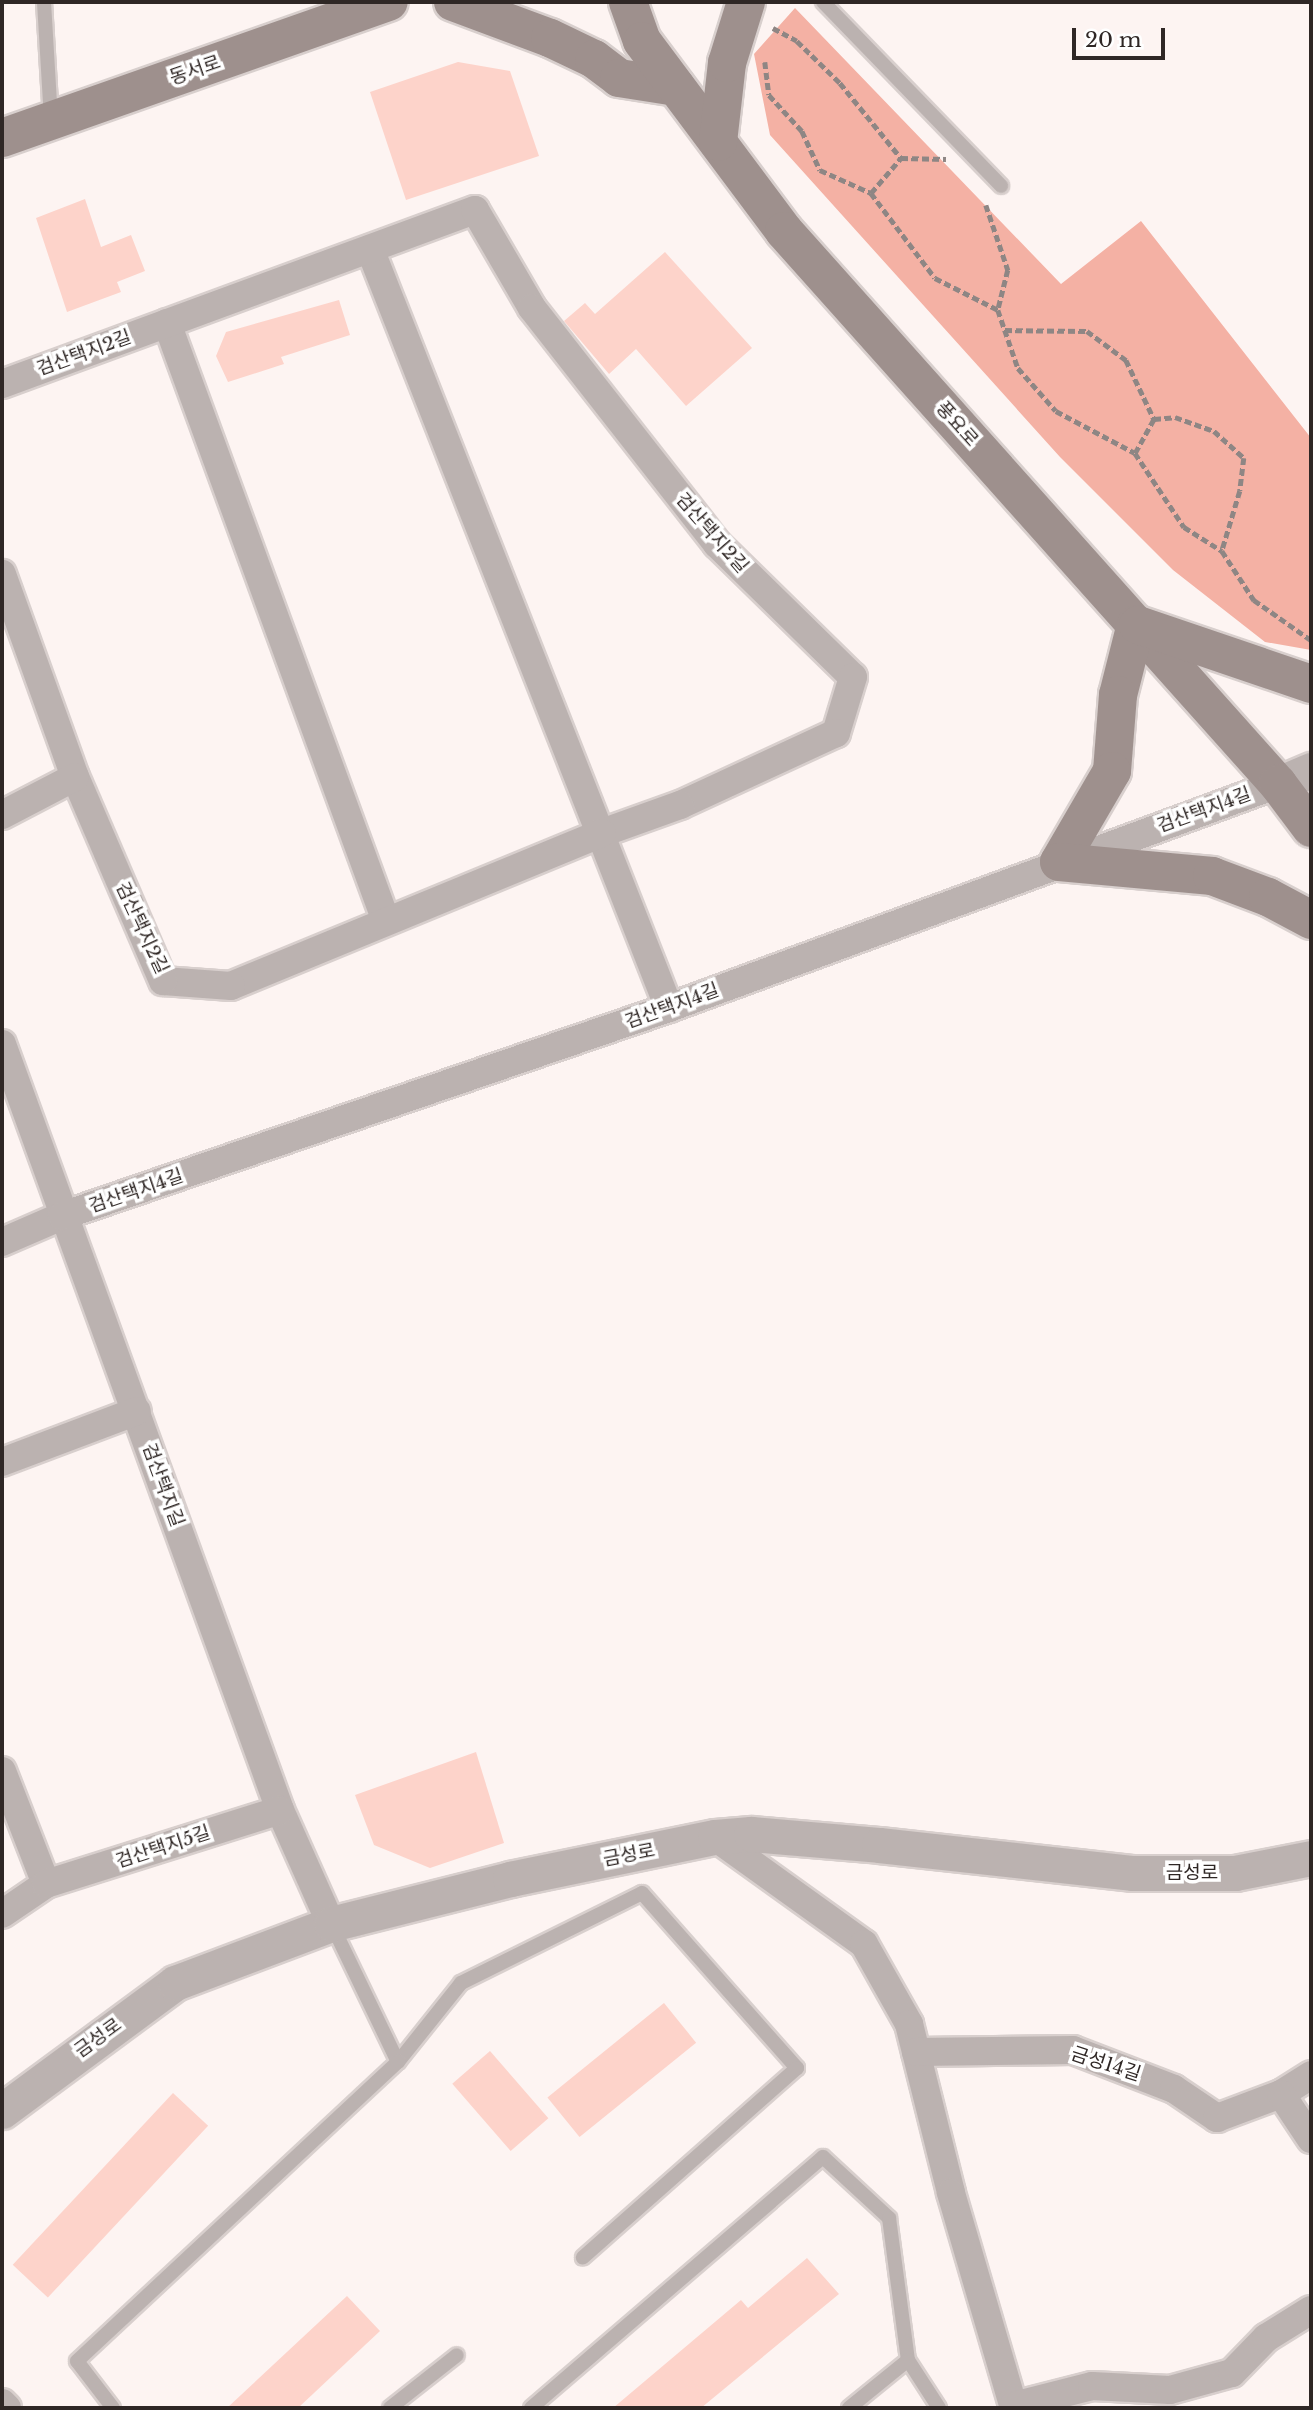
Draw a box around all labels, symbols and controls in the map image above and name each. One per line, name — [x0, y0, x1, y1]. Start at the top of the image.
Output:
scale bar — [1075, 14, 1168, 58]
text: 20 m — [1085, 27, 1142, 53]
street label: 동서로 — [166, 51, 224, 89]
street label: 검산택지2길 — [34, 325, 134, 381]
street label: 풍요로 — [931, 397, 983, 451]
street label: 검산택지2길 — [671, 488, 753, 578]
street label: 검산택지4길 — [1154, 782, 1254, 838]
street label: 검산택지2길 — [111, 878, 173, 978]
street label: 검산택지4길 — [622, 978, 722, 1034]
street label: 검산택지4길 — [86, 1164, 186, 1218]
street label: 검산택지길 — [137, 1440, 189, 1530]
street label: 검산택지5길 — [113, 1821, 213, 1873]
street label: 금성로 — [601, 1839, 657, 1871]
street label: 금성로 — [1166, 1862, 1218, 1884]
street label: 금성로 — [70, 2013, 126, 2063]
street label: 금성14길 — [1068, 2042, 1144, 2086]

